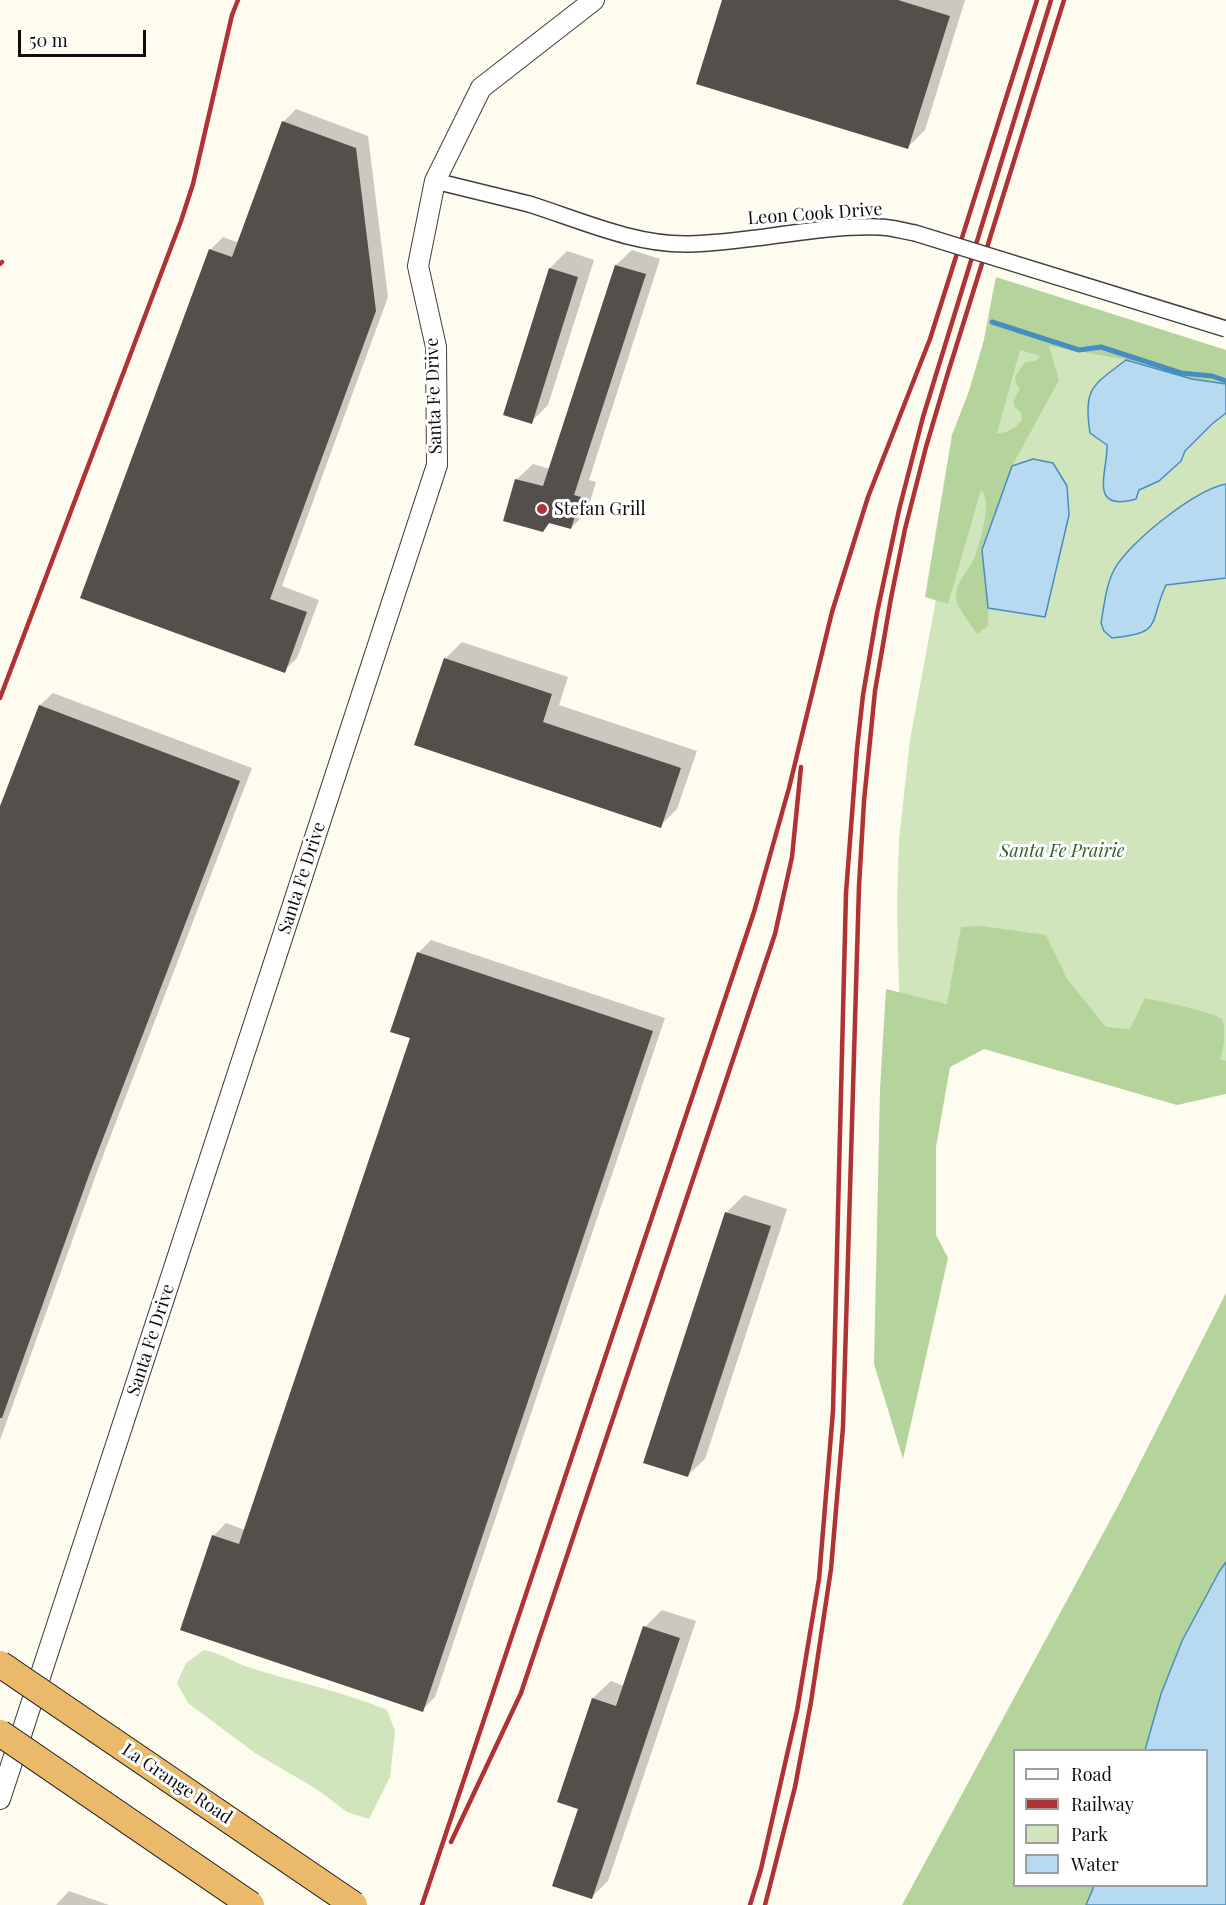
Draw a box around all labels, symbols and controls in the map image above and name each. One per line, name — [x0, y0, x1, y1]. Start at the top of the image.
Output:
scale bar — [21, 18, 148, 56]
text: 50 m — [29, 28, 68, 52]
street label: Leon Cook Drive — [747, 199, 883, 229]
street label: Santa Fe Drive — [421, 337, 447, 455]
place label: Stefan Grill — [554, 498, 646, 520]
marker: Stefan Grill — [535, 502, 549, 516]
street label: Santa Fe Drive — [274, 819, 330, 937]
park label: Santa Fe Prairie — [999, 840, 1125, 862]
street label: Santa Fe Drive — [123, 1281, 179, 1399]
street label: La Grange Road — [118, 1739, 236, 1829]
legend — [1013, 1749, 1208, 1887]
text: Road — [1071, 1762, 1112, 1786]
text: Railway — [1071, 1792, 1134, 1816]
text: Park — [1071, 1822, 1108, 1846]
text: Water — [1071, 1852, 1119, 1876]

